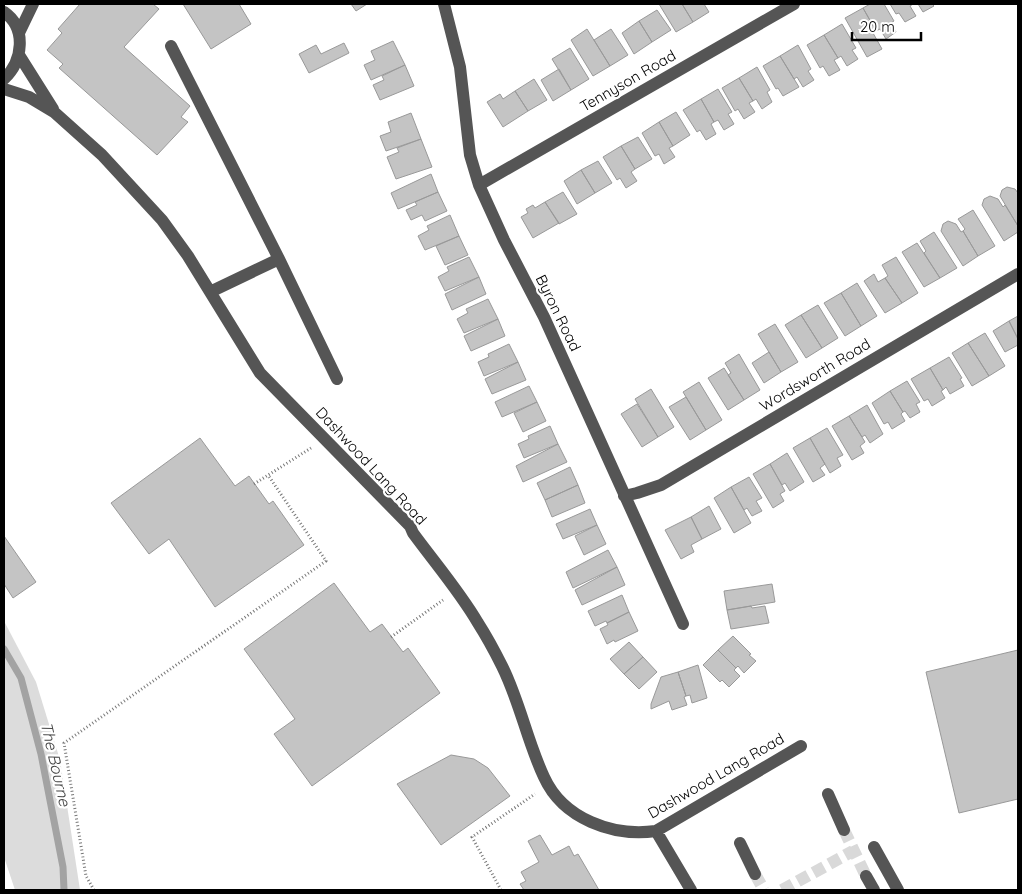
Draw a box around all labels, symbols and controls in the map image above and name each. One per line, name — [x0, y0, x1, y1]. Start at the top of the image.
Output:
scale bar — [852, 10, 921, 42]
text: 20 m — [860, 17, 895, 36]
street label: Tennyson Road — [576, 45, 679, 116]
street label: Byron Road — [532, 271, 585, 354]
street label: Wordsworth Road — [756, 334, 874, 415]
street label: Dashwood Lang Road — [312, 403, 431, 529]
water label: The Bourne — [37, 720, 76, 809]
street label: Dashwood Lang Road — [644, 729, 787, 822]

